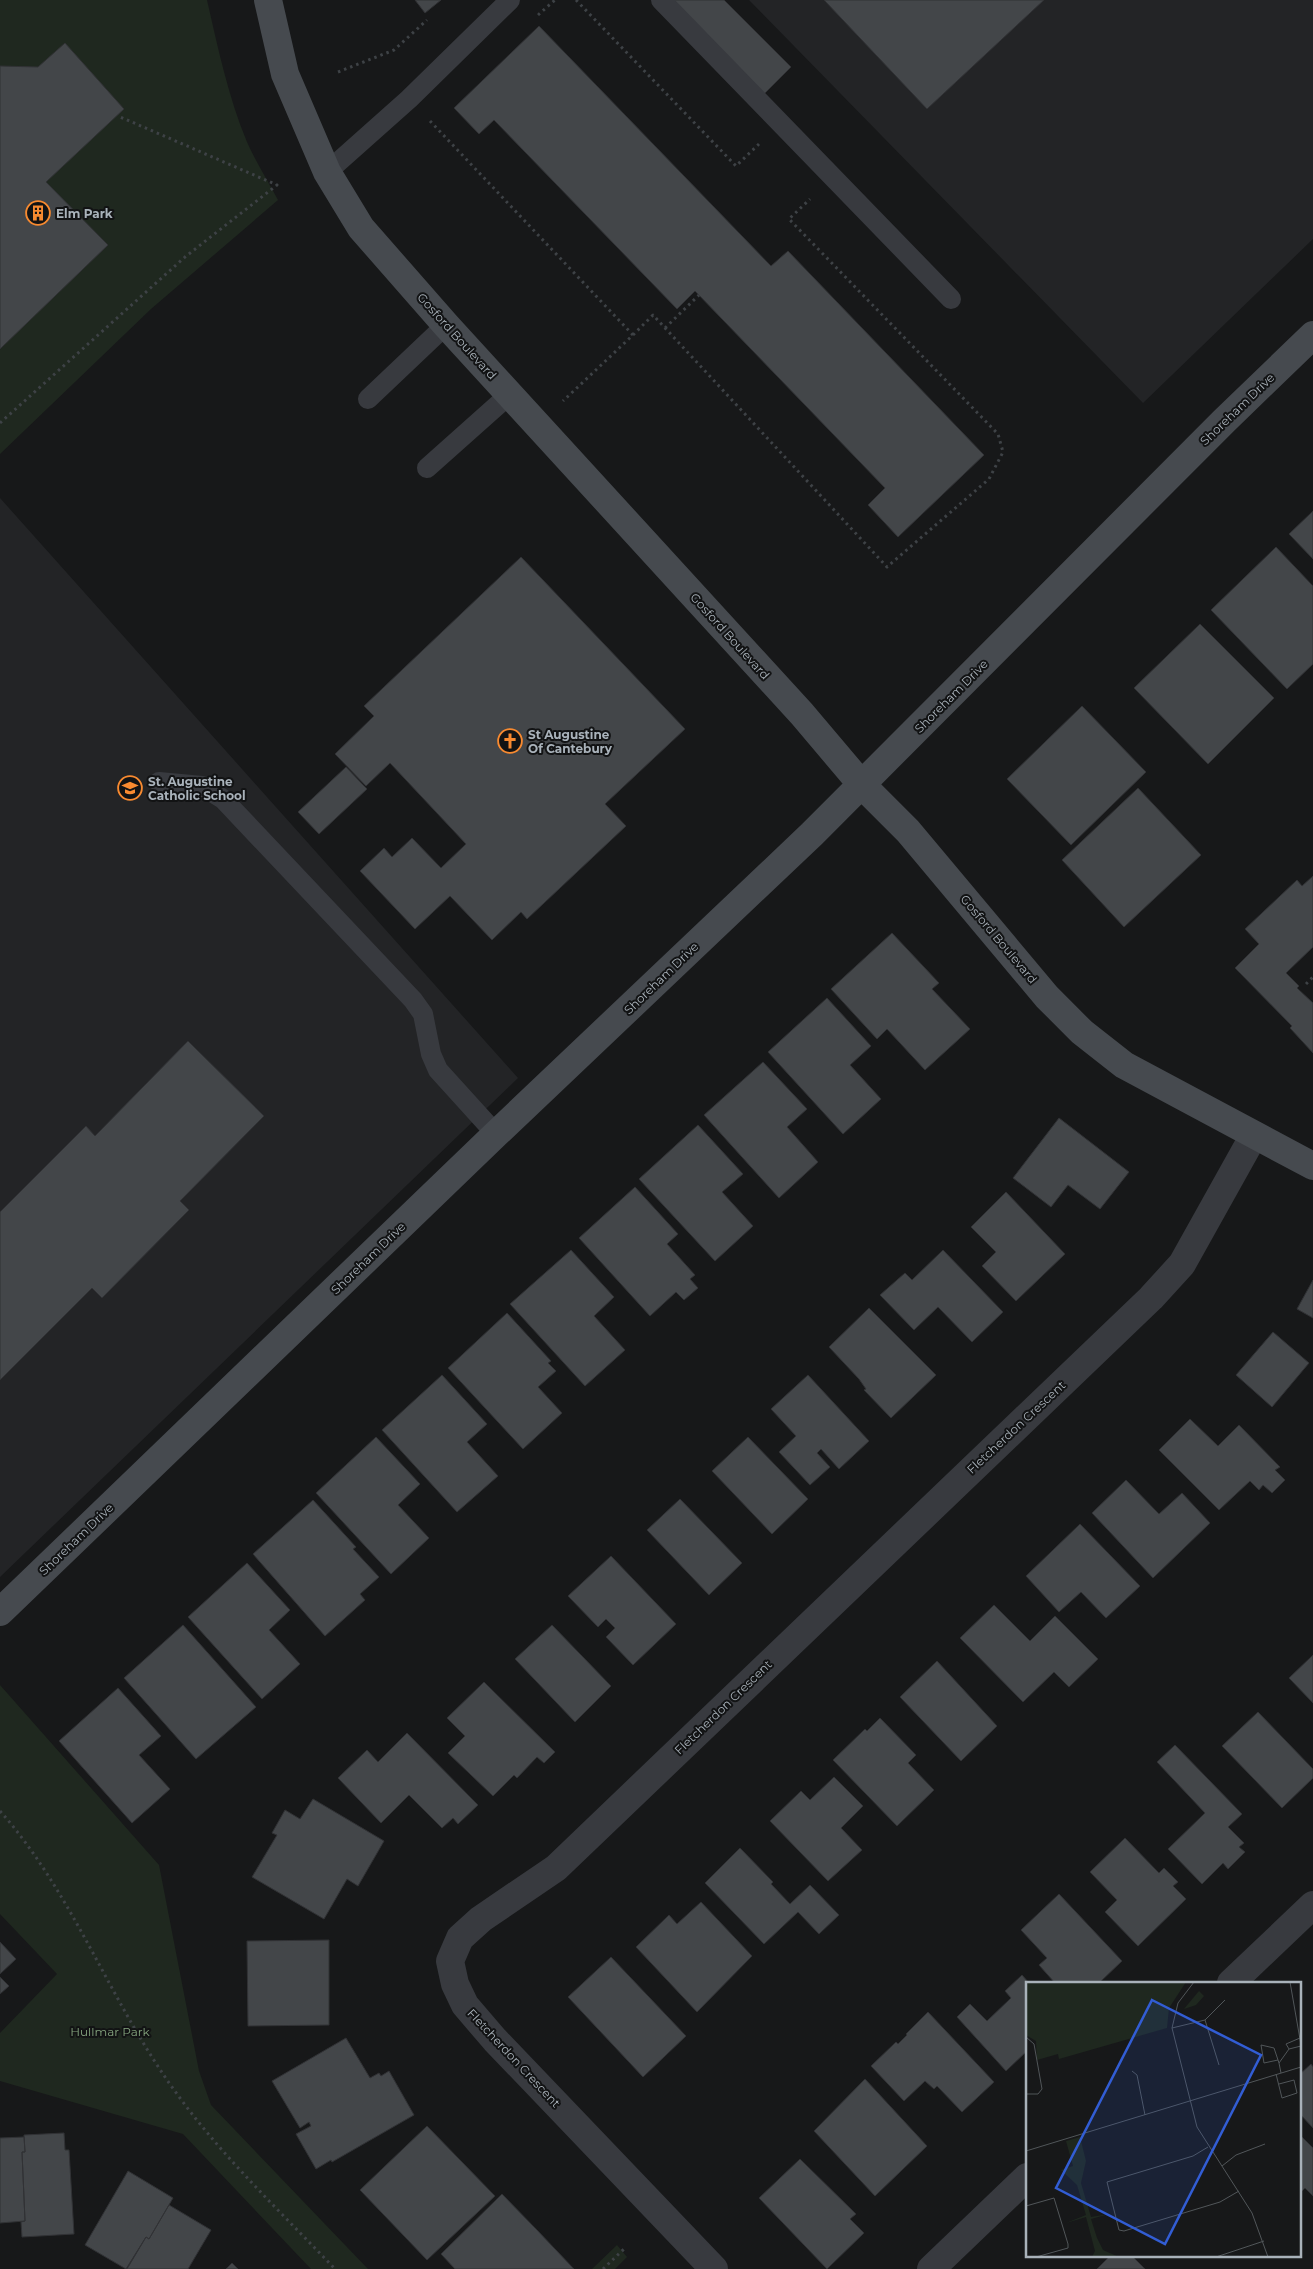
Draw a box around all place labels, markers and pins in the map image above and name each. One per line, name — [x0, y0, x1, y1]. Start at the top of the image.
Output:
building icon: Elm Park — [25, 200, 51, 226]
place label: Elm Park — [56, 206, 113, 221]
place label: St Augustine Of Cantebury — [528, 727, 613, 756]
church icon: St Augustine Of Cantebury — [497, 728, 523, 754]
place label: St. Augustine Catholic School — [148, 774, 246, 803]
school or university icon: St. Augustine Catholic School — [117, 775, 143, 801]

